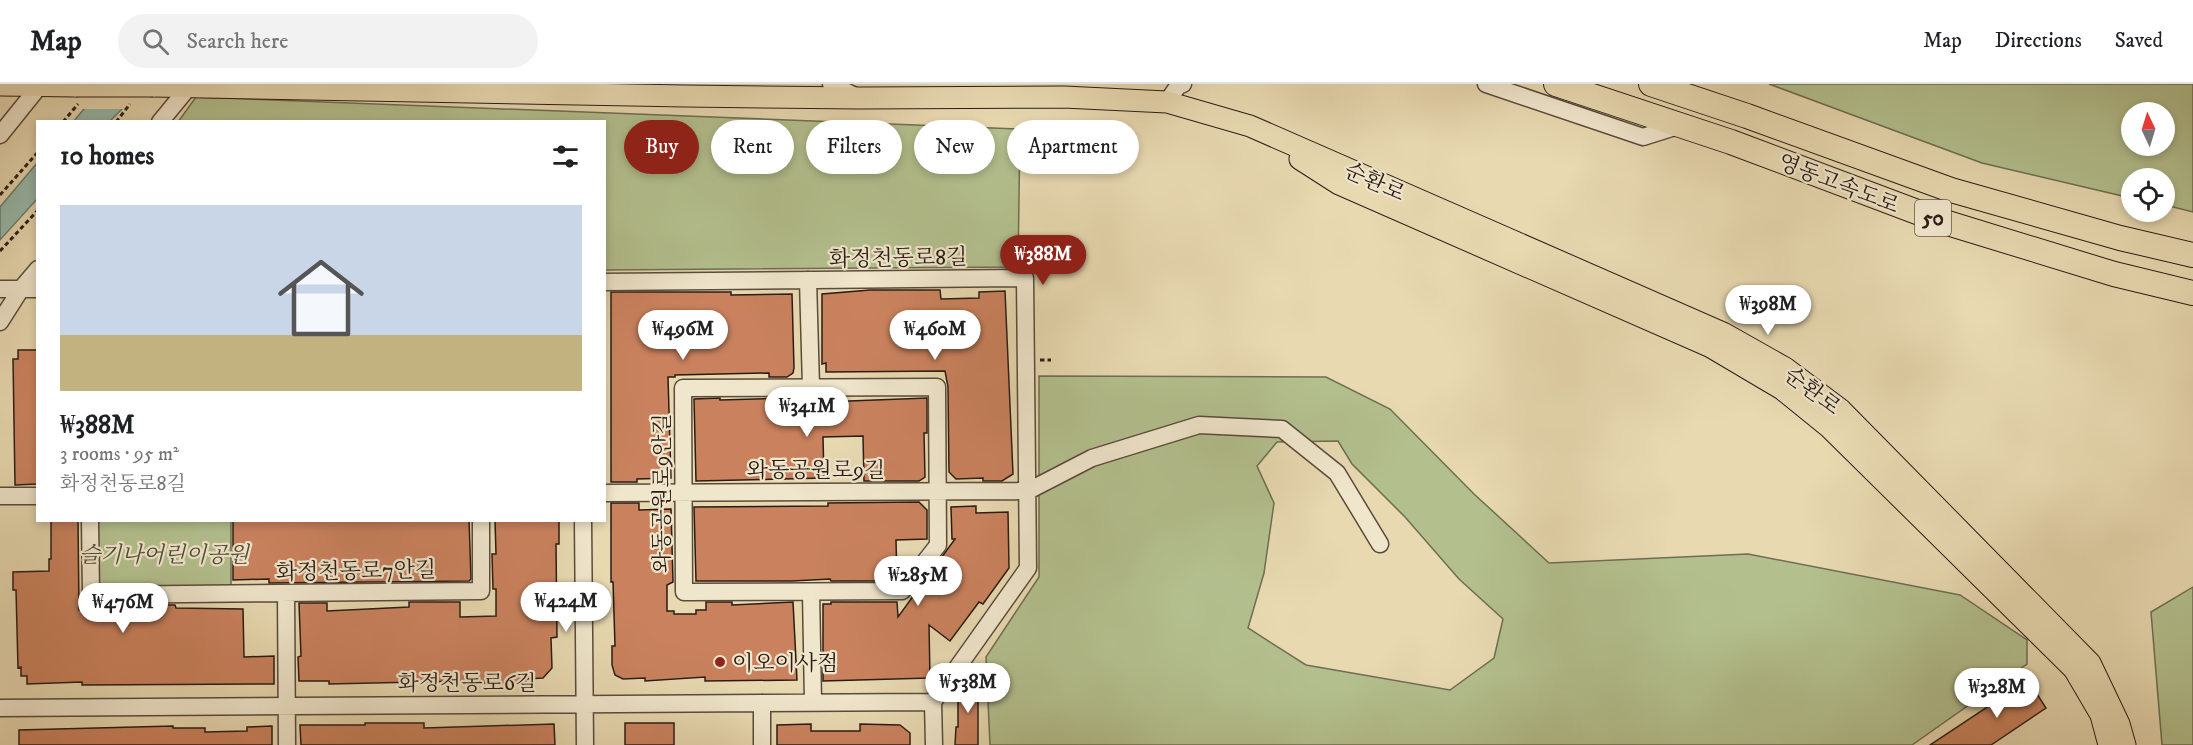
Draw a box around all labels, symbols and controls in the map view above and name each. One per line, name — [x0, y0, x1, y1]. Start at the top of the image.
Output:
search box — [118, 14, 538, 68]
text: Map — [30, 24, 82, 59]
icon: search — [139, 25, 172, 58]
text: Search here — [187, 28, 288, 55]
text: Map — [1923, 28, 1962, 54]
text: Directions — [1995, 28, 2082, 54]
text: Saved — [2115, 28, 2163, 54]
north arrow — [2121, 102, 2175, 156]
map controls — [2121, 102, 2175, 222]
chip: Buy — [624, 120, 699, 174]
chip: Rent — [711, 120, 794, 174]
chip: Filters — [806, 120, 902, 174]
chip: New — [914, 120, 995, 174]
chip: Apartment — [1007, 120, 1139, 174]
text: 10 homes — [60, 140, 154, 173]
icon: filters — [549, 140, 582, 173]
street label: 영동고속도로 — [1774, 149, 1903, 220]
street label: 순환로 — [1340, 157, 1409, 208]
button: locate — [2121, 168, 2175, 222]
road number: 50 — [1915, 200, 1951, 236]
pin: ₩388M — [1001, 235, 1085, 286]
text: ₩388M — [1014, 242, 1072, 267]
icon: home — [267, 244, 375, 352]
street label: 화정천동로8길 — [829, 244, 968, 273]
pin: ₩398M — [1726, 285, 1810, 336]
text: ₩398M — [1739, 292, 1797, 317]
pin: ₩496M — [641, 310, 725, 361]
pin: ₩460M — [893, 310, 977, 361]
text: ₩496M — [652, 317, 714, 342]
text: ₩460M — [904, 317, 966, 342]
street label: 순환로 — [1779, 361, 1846, 421]
pin: ₩341M — [765, 387, 849, 438]
text: ₩341M — [779, 394, 835, 419]
text: ₩388M — [60, 409, 135, 442]
street label: 와동공원로9안길 — [649, 413, 676, 573]
text: 3 rooms · 95 m² — [60, 442, 179, 467]
street label: 와동공원로9길 — [747, 457, 885, 484]
text: 화정천동로8길 — [60, 472, 186, 497]
park label: 슬기나어린이공원 — [79, 542, 251, 569]
pin: ₩285M — [876, 556, 960, 607]
street label: 화정천동로7안길 — [276, 557, 436, 586]
text: ₩285M — [888, 563, 948, 588]
pin: ₩424M — [524, 582, 608, 633]
pin: ₩476M — [81, 583, 165, 634]
text: ₩424M — [535, 589, 597, 614]
text: ₩476M — [92, 590, 154, 615]
place label: 이오이사점 — [732, 650, 838, 677]
marker: 이오이사점 — [713, 655, 727, 669]
pin: ₩538M — [926, 663, 1010, 714]
pin: ₩328M — [1955, 668, 2039, 719]
street label: 화정천동로6길 — [398, 670, 536, 697]
text: ₩538M — [939, 670, 997, 695]
text: ₩328M — [1968, 675, 2026, 700]

